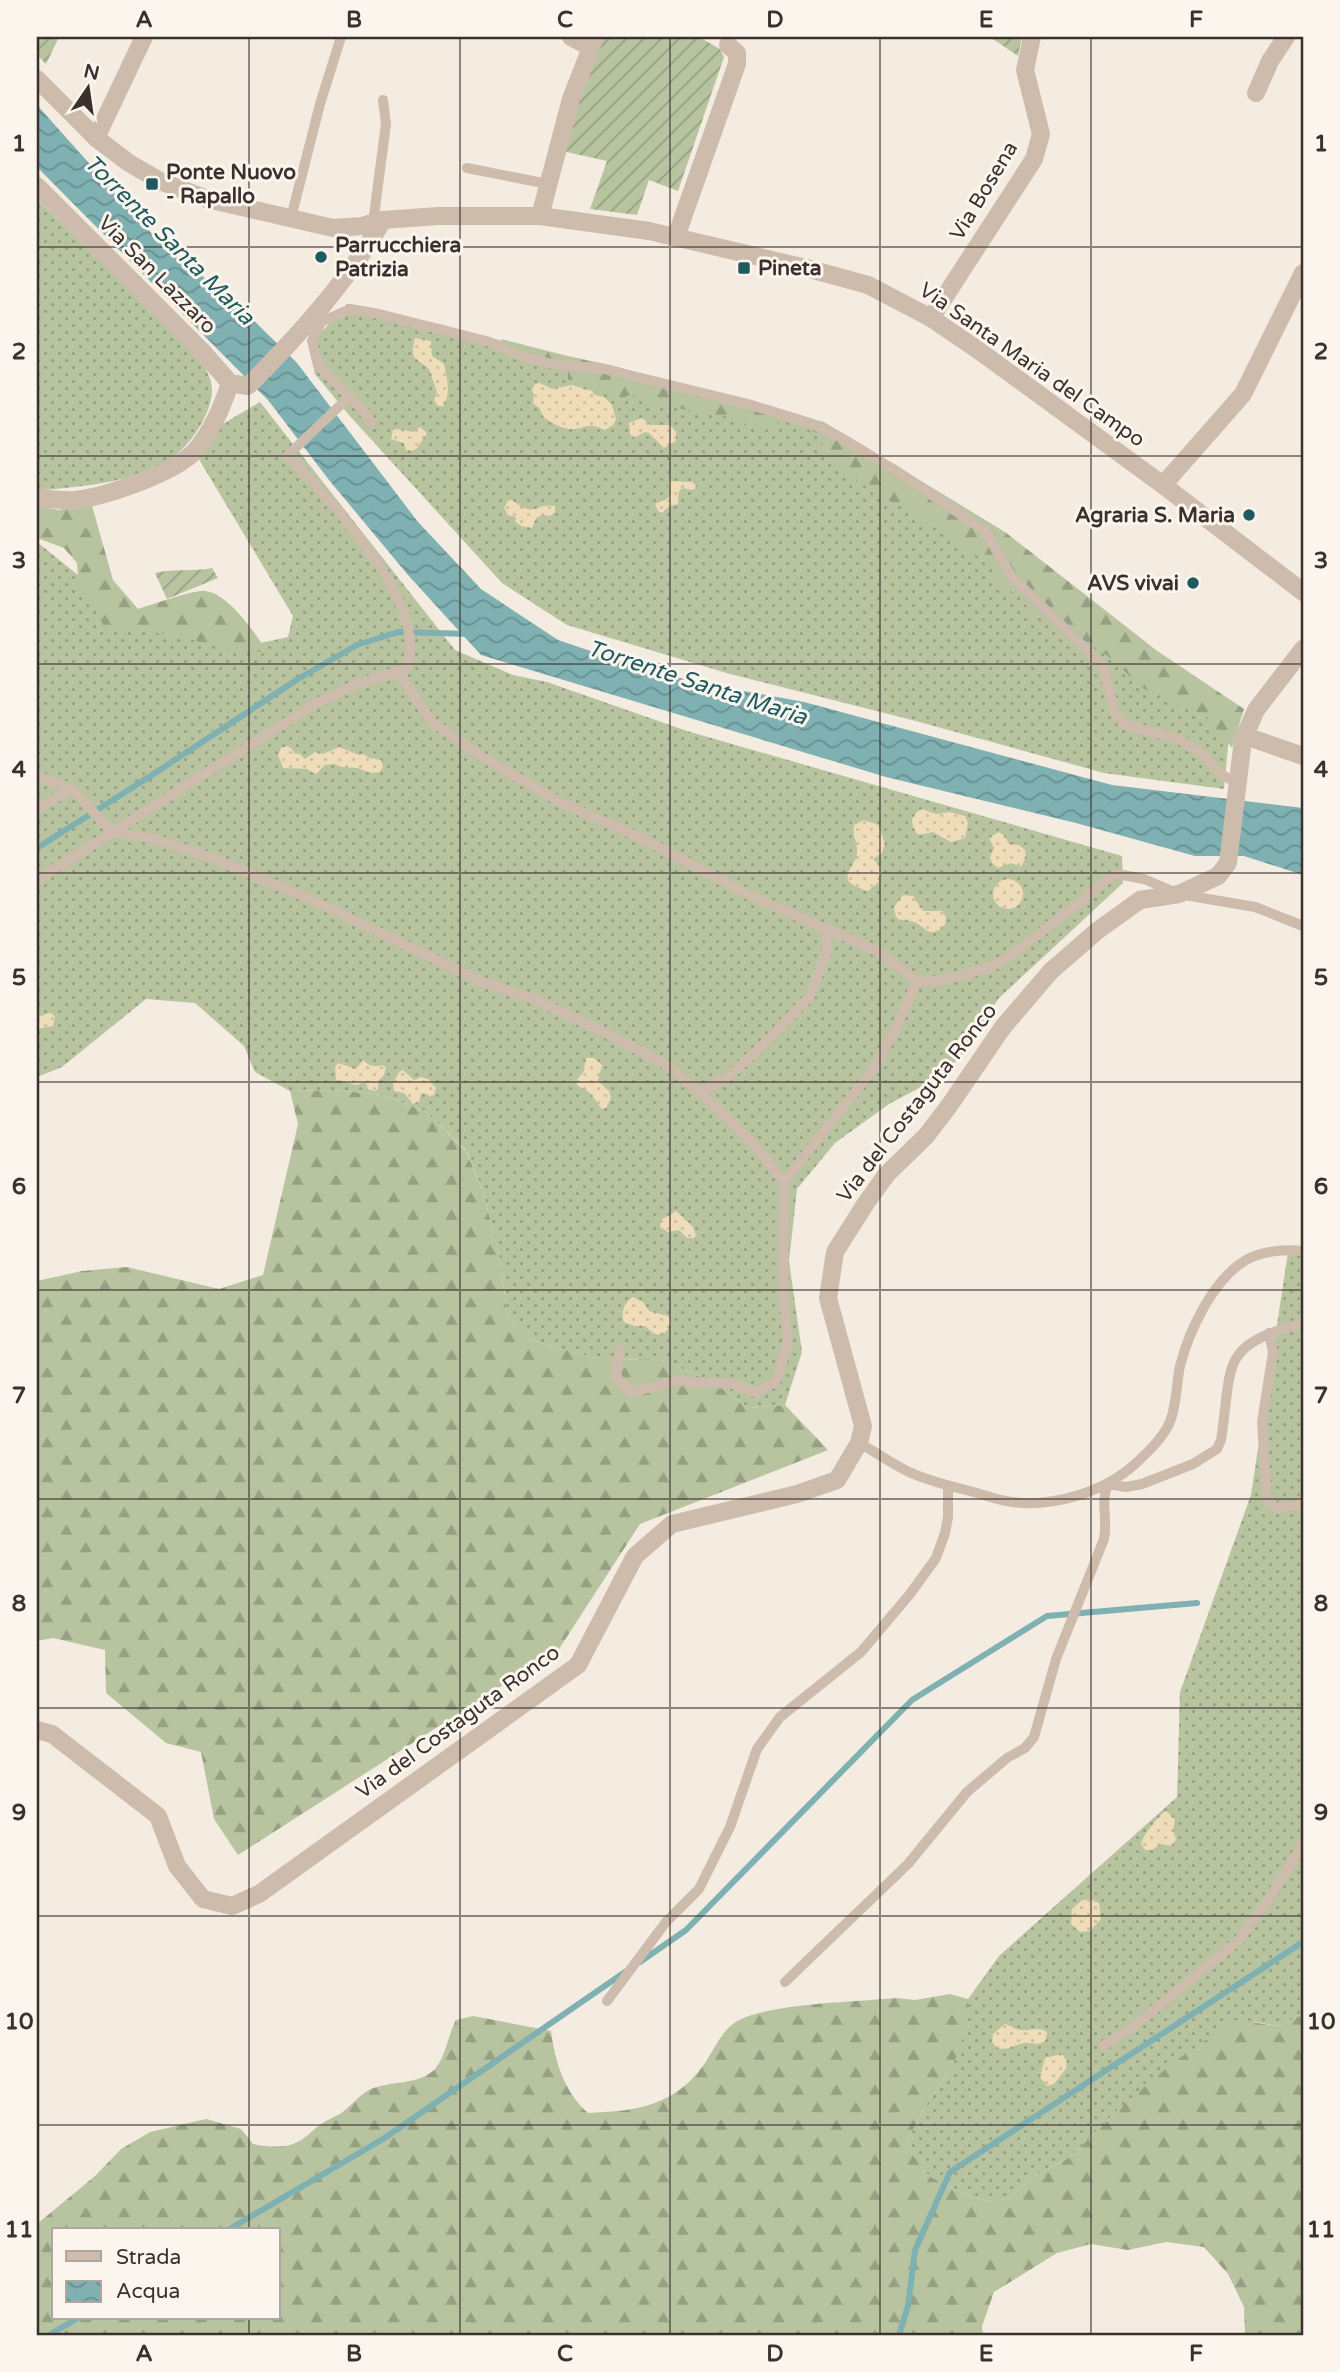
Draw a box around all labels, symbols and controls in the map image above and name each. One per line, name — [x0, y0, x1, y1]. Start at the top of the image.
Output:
text: A — [135, 6, 153, 34]
text: B — [346, 6, 362, 34]
text: C — [557, 6, 573, 34]
text: D — [766, 6, 784, 34]
text: E — [979, 6, 993, 34]
text: F — [1189, 6, 1203, 34]
north arrow — [52, 52, 122, 122]
text: N — [82, 60, 102, 85]
text: 1 — [12, 130, 26, 158]
text: 1 — [1314, 130, 1328, 158]
street label: Via Bosena — [945, 137, 1023, 245]
water label: Torrente Santa Maria — [78, 149, 261, 332]
place label: Ponte Nuovo - Rapallo — [166, 160, 296, 209]
marker: Ponte Nuovo - Rapallo — [144, 176, 160, 192]
street label: Via San Lazzaro — [93, 211, 221, 339]
place label: Parrucchiera Patrizia — [335, 233, 461, 282]
marker: Parrucchiera Patrizia — [313, 249, 329, 265]
place label: Pineta — [758, 256, 822, 281]
marker: Pineta — [736, 260, 752, 276]
street label: Via Santa Maria del Campo — [914, 277, 1150, 453]
text: 2 — [12, 338, 26, 366]
text: 2 — [1314, 338, 1328, 366]
place label: Agraria S. Maria — [1075, 503, 1235, 528]
marker: Agraria S. Maria — [1241, 507, 1257, 523]
text: 3 — [12, 547, 26, 575]
text: 3 — [1314, 547, 1328, 575]
place label: AVS vivai — [1087, 571, 1179, 596]
marker: AVS vivai — [1185, 575, 1201, 591]
water label: Torrente Santa Maria — [584, 634, 811, 732]
text: 4 — [12, 756, 27, 784]
text: 4 — [1314, 756, 1329, 784]
text: 5 — [12, 964, 26, 992]
text: 5 — [1314, 964, 1328, 992]
street label: Via del Costaguta Ronco — [832, 999, 1002, 1207]
text: 6 — [12, 1173, 26, 1201]
text: 6 — [1314, 1173, 1328, 1201]
text: 7 — [12, 1382, 26, 1410]
text: 7 — [1314, 1382, 1328, 1410]
text: 8 — [12, 1590, 26, 1618]
text: 8 — [1314, 1590, 1328, 1618]
street label: Via del Costaguta Ronco — [351, 1640, 565, 1804]
text: 9 — [12, 1799, 26, 1827]
text: 9 — [1314, 1799, 1328, 1827]
text: 10 — [5, 2008, 33, 2036]
text: 10 — [1307, 2008, 1335, 2036]
text: 11 — [5, 2216, 33, 2244]
text: 11 — [1307, 2216, 1335, 2244]
legend — [52, 2228, 280, 2320]
text: Strada — [116, 2245, 181, 2270]
text: Acqua — [116, 2279, 180, 2304]
text: A — [135, 2340, 153, 2368]
text: B — [346, 2340, 362, 2368]
text: C — [557, 2340, 573, 2368]
text: D — [766, 2340, 784, 2368]
text: E — [979, 2340, 993, 2368]
text: F — [1189, 2340, 1203, 2368]

